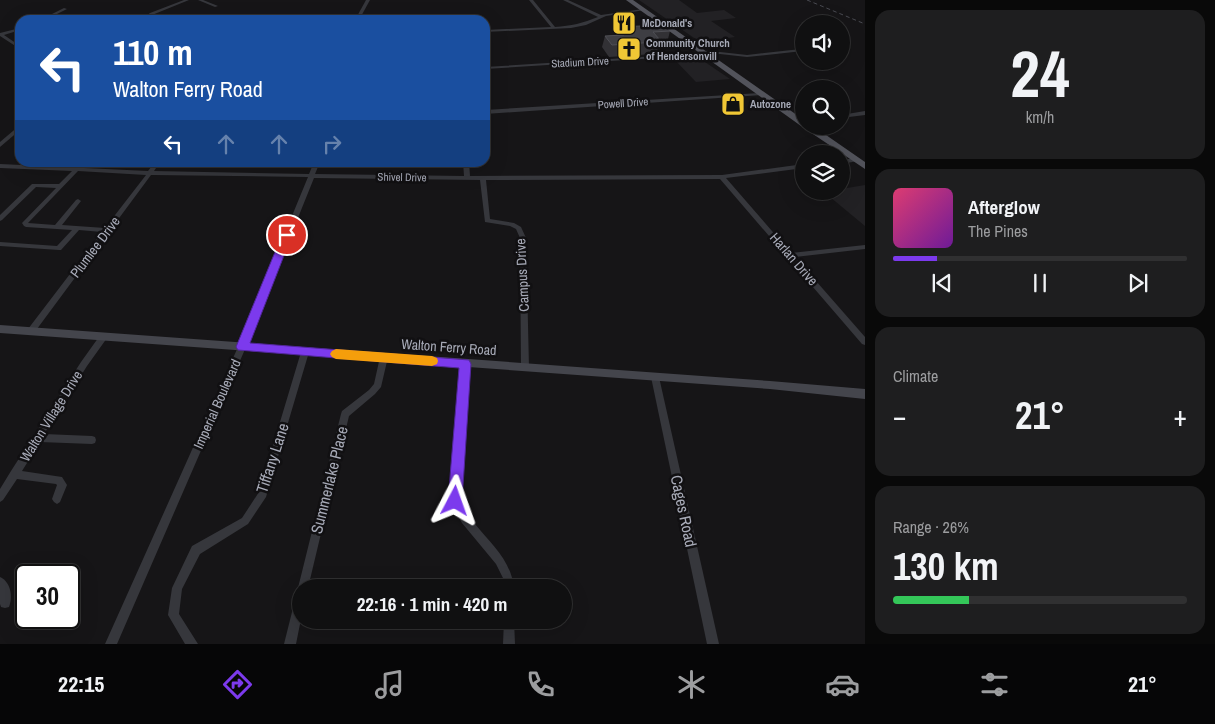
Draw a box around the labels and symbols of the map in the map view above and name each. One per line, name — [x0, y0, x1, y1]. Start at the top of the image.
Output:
restaurant icon: McDonald's — [611, 10, 637, 36]
place label: McDonald's — [642, 16, 692, 30]
church icon: Community Church of Hendersonvill — [616, 36, 642, 62]
place label: Community Church of Hendersonvill — [646, 36, 730, 63]
street label: Stadium Drive — [551, 54, 609, 70]
shop icon: Autozone — [720, 91, 746, 117]
street label: Powell Drive — [597, 94, 649, 112]
place label: Autozone — [750, 97, 791, 111]
street label: Shivel Drive — [377, 170, 427, 184]
street label: Plumlee Drive — [66, 213, 124, 281]
pin — [266, 214, 308, 256]
street label: Harlan Drive — [766, 229, 822, 289]
street label: Campus Drive — [511, 238, 533, 312]
street label: Walton Ferry Road — [401, 335, 497, 359]
street label: Imperial Boulevard — [189, 356, 245, 452]
street label: Walton Village Drive — [16, 367, 86, 465]
street label: Tiffany Lane — [250, 420, 294, 496]
street label: Summerlake Place — [305, 424, 353, 536]
street label: Cages Road — [666, 473, 702, 549]
position arrow — [428, 474, 480, 526]
speed limit sign: 30 — [15, 564, 80, 629]

